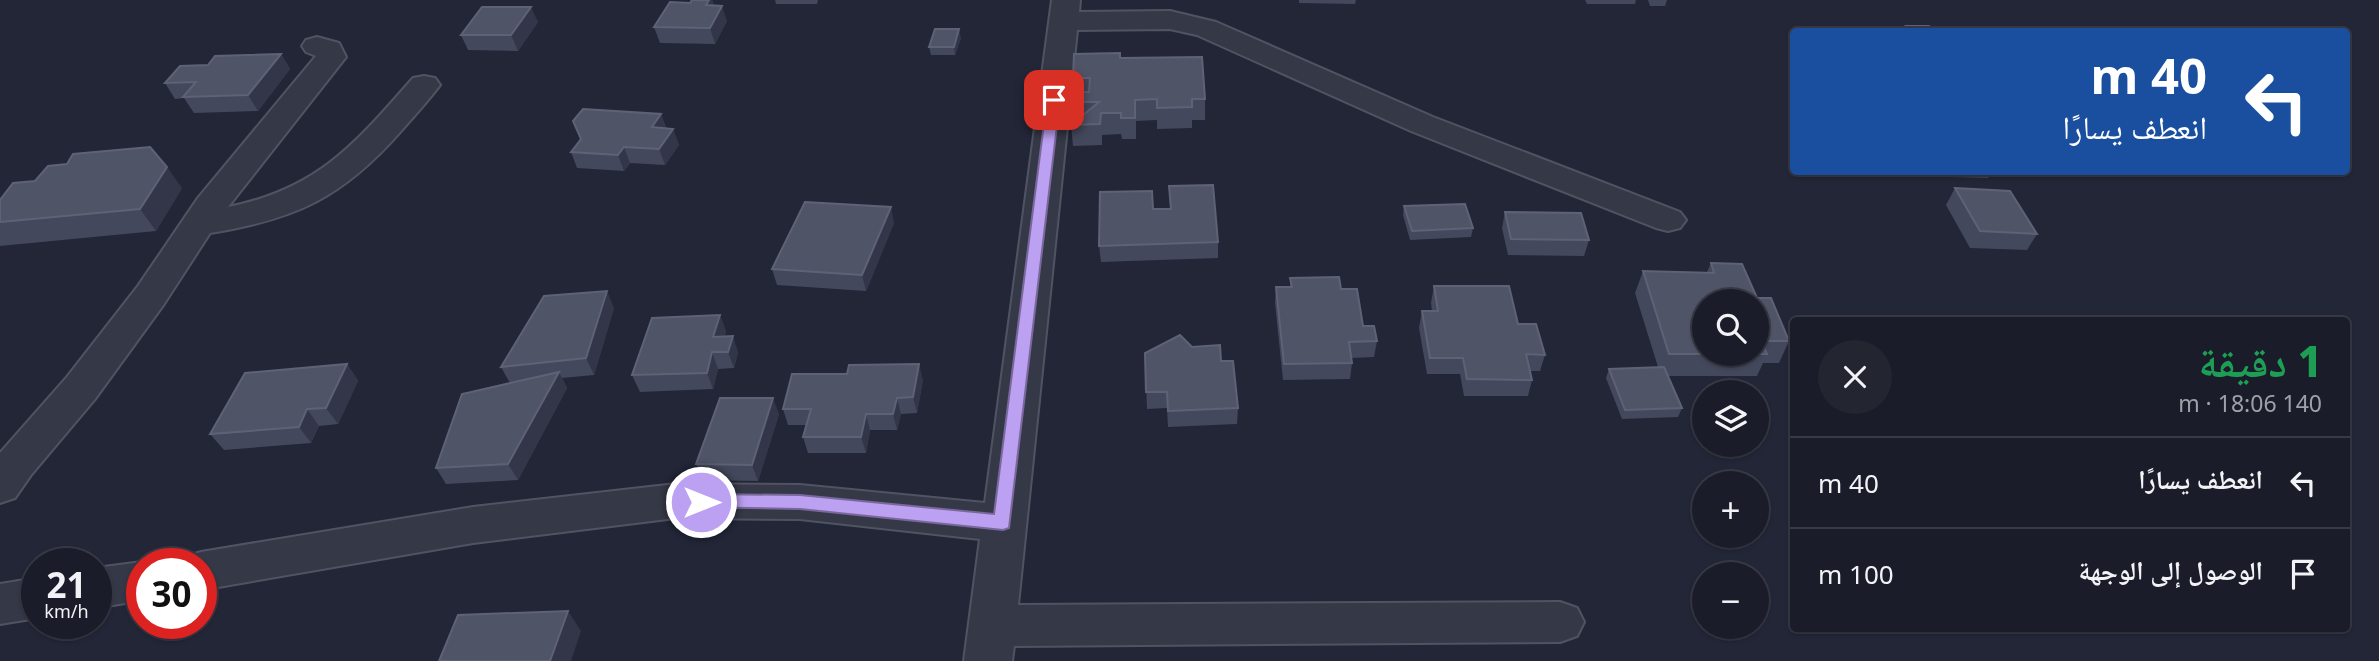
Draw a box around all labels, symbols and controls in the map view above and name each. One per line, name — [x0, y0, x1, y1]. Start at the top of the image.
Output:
text: 40 m — [2090, 42, 2207, 108]
icon: left — [2231, 56, 2322, 147]
pin — [1024, 70, 1084, 130]
icon: arrive — [1035, 81, 1073, 119]
text: انعطف يسارًا — [2062, 105, 2207, 148]
map controls — [1692, 289, 1769, 639]
button: search — [1692, 289, 1769, 366]
text: 1 دقيقة — [2199, 332, 2322, 389]
button: close — [1818, 340, 1892, 414]
button: layers — [1692, 380, 1769, 457]
text: 140 m · 18:06 — [2178, 387, 2322, 419]
text: انعطف يسارًا — [2138, 461, 2263, 497]
icon: left — [2284, 464, 2322, 502]
position arrow — [664, 465, 738, 539]
text: 40 m — [1818, 465, 1879, 501]
button: + — [1692, 471, 1769, 548]
speed limit sign: 30 — [126, 548, 217, 639]
text: الوصول إلى الوجهة — [2079, 552, 2263, 588]
icon: arrive — [2284, 555, 2322, 593]
text: 100 m — [1818, 556, 1894, 592]
text: 21 — [46, 561, 87, 608]
button: − — [1692, 562, 1769, 639]
text: km/h — [44, 599, 89, 623]

